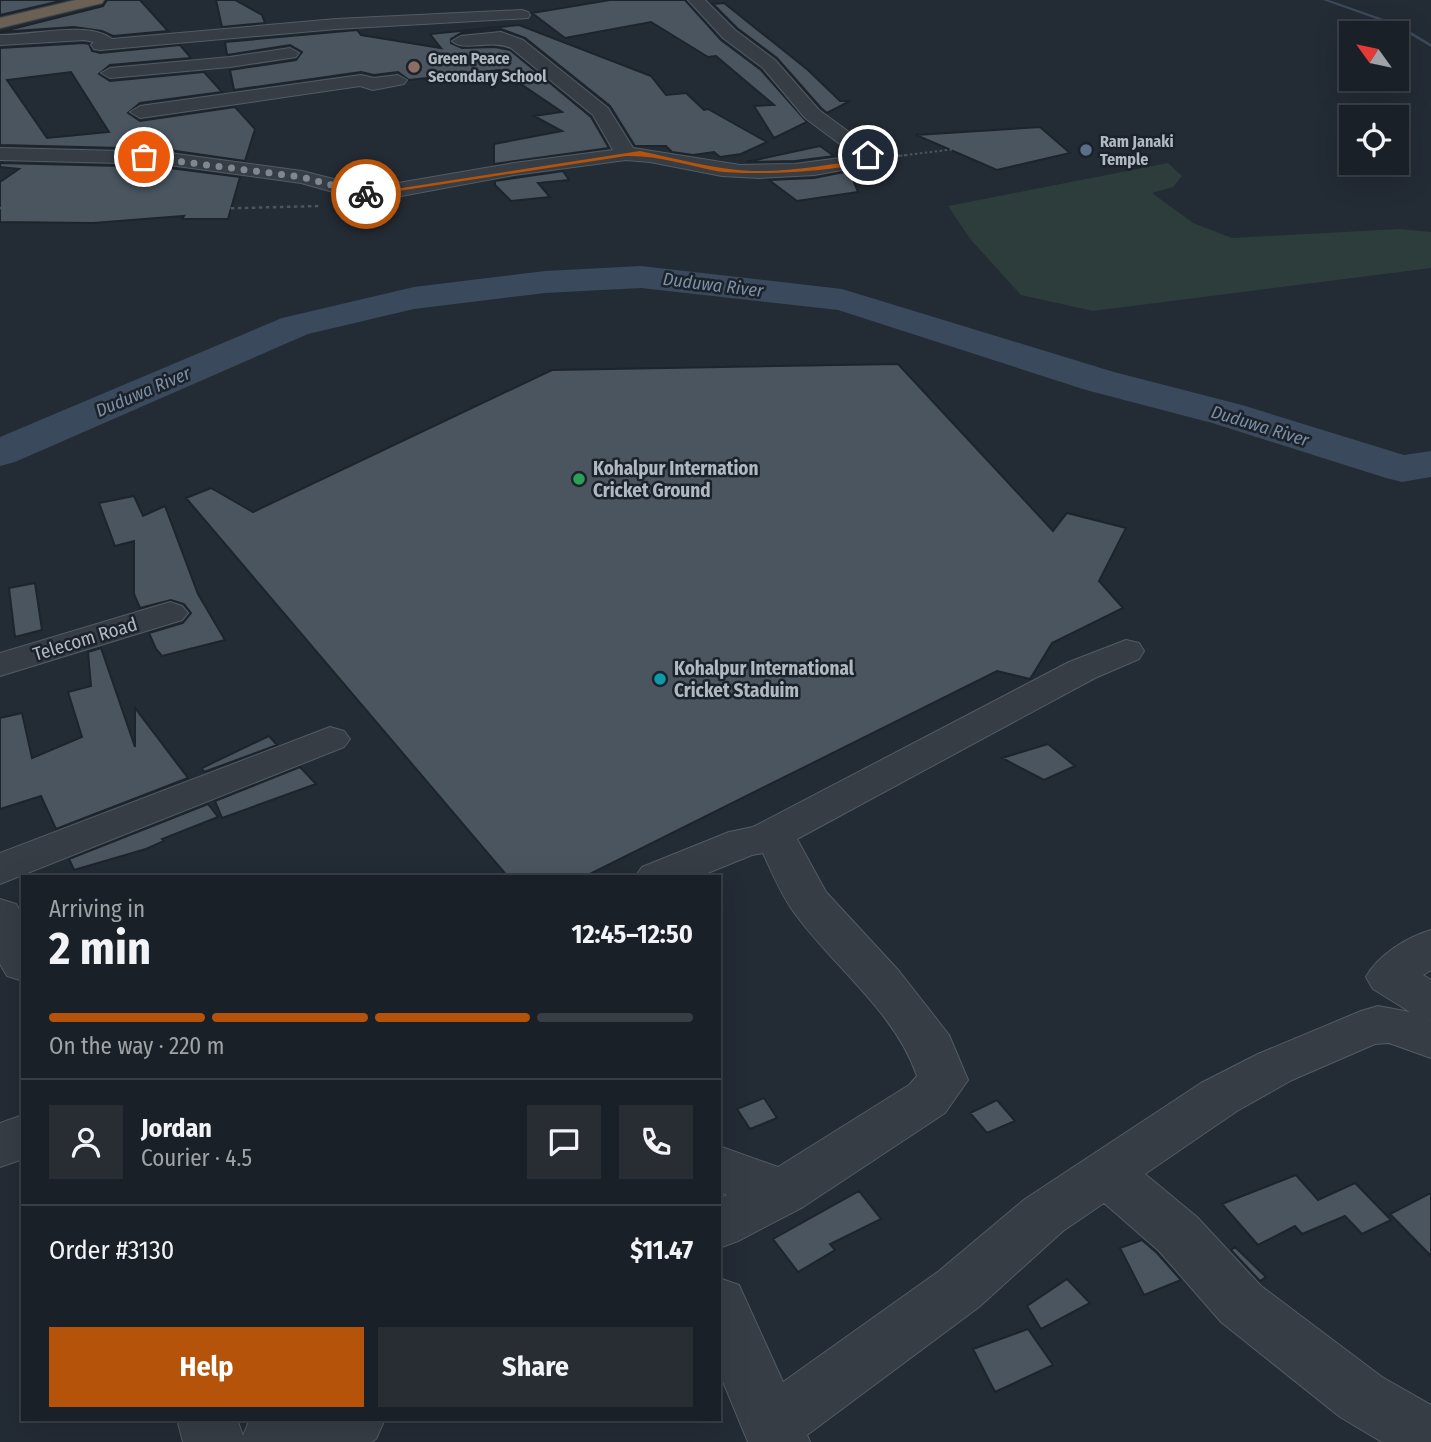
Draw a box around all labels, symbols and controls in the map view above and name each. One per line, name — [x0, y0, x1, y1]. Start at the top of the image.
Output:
north arrow — [1339, 21, 1409, 91]
map controls — [1339, 21, 1409, 175]
place label: Green Peace Secondary School — [428, 49, 547, 86]
marker: Green Peace Secondary School — [406, 59, 422, 75]
button: locate — [1339, 105, 1409, 175]
pin — [838, 125, 898, 185]
pin — [114, 127, 174, 187]
place label: Ram Janaki Temple — [1100, 132, 1174, 169]
icon: home — [849, 136, 887, 174]
icon: bag — [125, 138, 163, 176]
marker: Ram Janaki Temple — [1078, 142, 1094, 158]
courier — [331, 159, 401, 229]
icon: bike — [347, 175, 385, 213]
water label: Duduwa River — [662, 268, 765, 302]
water label: Duduwa River — [92, 362, 194, 422]
water label: Duduwa River — [1209, 401, 1312, 451]
place label: Kohalpur Internation Cricket Ground — [593, 457, 758, 502]
marker: Kohalpur Internation Cricket Ground — [571, 471, 587, 487]
street label: Telecom Road — [30, 612, 140, 666]
place label: Kohalpur International Cricket Staduim — [674, 657, 855, 702]
marker: Kohalpur International Cricket Staduim — [652, 671, 668, 687]
text: Arriving in — [49, 895, 145, 923]
text: 12:45–12:50 — [572, 919, 693, 950]
text: 2 min — [49, 921, 151, 976]
text: On the way · 220 m — [49, 1032, 224, 1060]
button: person — [49, 1105, 123, 1179]
button: chat — [527, 1105, 601, 1179]
button: phone — [619, 1105, 693, 1179]
text: Jordan — [141, 1113, 212, 1144]
text: Courier · 4.5 — [141, 1144, 252, 1172]
text: Order #3130 — [49, 1235, 174, 1266]
text: $11.47 — [630, 1235, 693, 1266]
button: Help — [49, 1327, 364, 1407]
button: Share — [378, 1327, 693, 1407]

